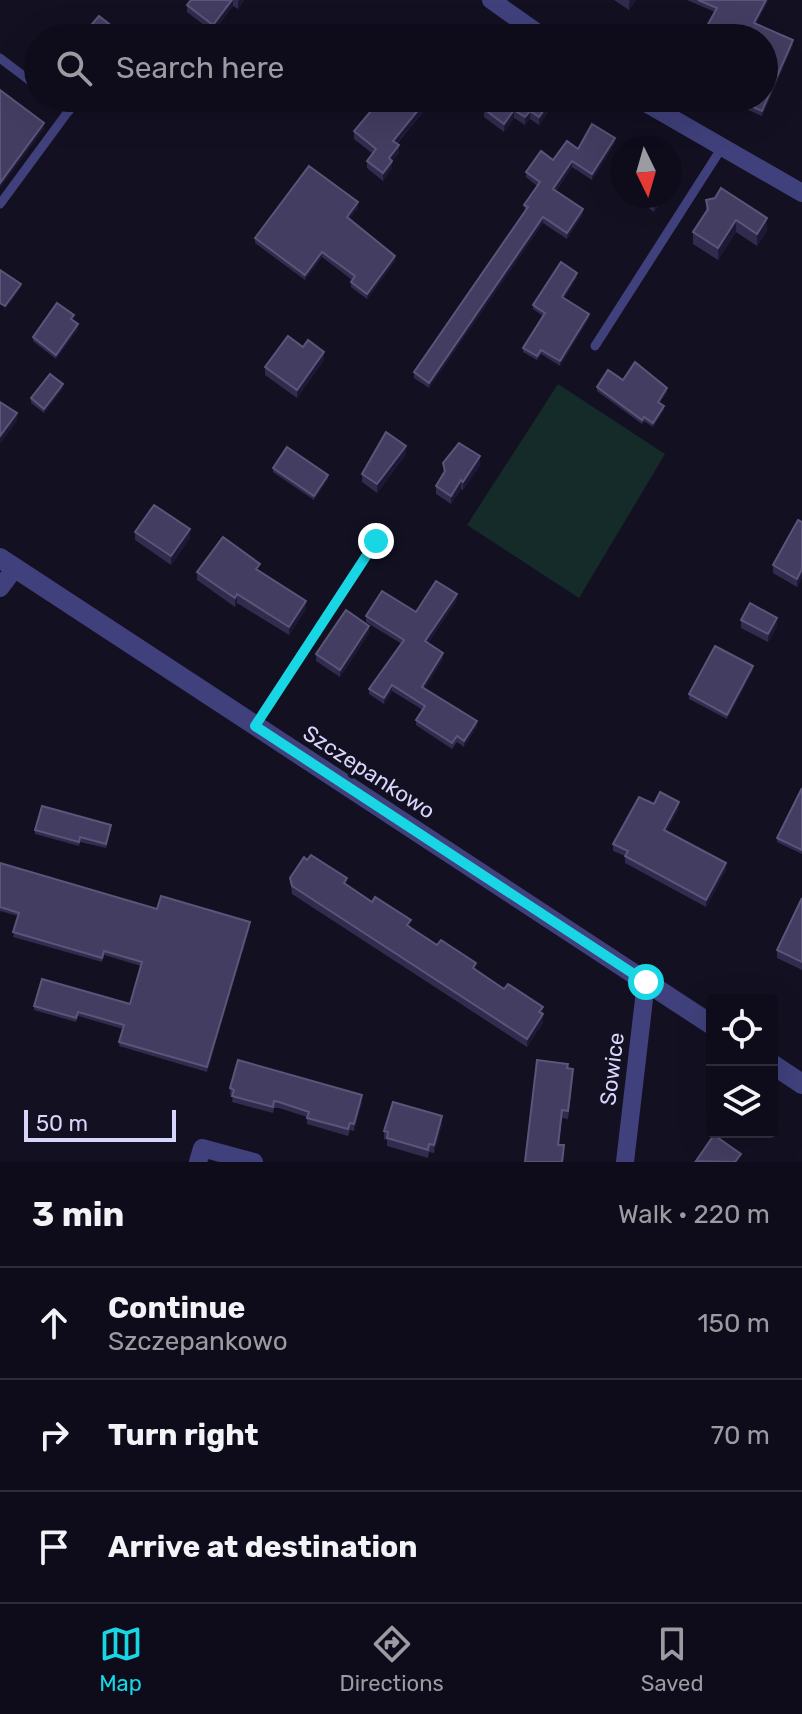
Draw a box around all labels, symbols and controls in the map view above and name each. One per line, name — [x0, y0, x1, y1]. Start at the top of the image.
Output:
search box — [24, 24, 778, 112]
icon: search — [52, 46, 96, 90]
text: Search here — [116, 50, 284, 86]
north arrow — [610, 136, 682, 208]
route end — [358, 523, 394, 559]
street label: Szczepankowo — [298, 719, 440, 825]
route start — [628, 964, 664, 1000]
map controls — [706, 994, 778, 1138]
button: locate — [706, 994, 778, 1066]
street label: Sowice — [594, 1031, 630, 1107]
button: layers — [706, 1066, 778, 1138]
scale bar — [24, 1106, 176, 1142]
text: 50 m — [36, 1110, 88, 1137]
text: 3 min — [32, 1194, 124, 1235]
text: Walk · 220 m — [618, 1199, 770, 1230]
text: Continue — [108, 1290, 245, 1326]
icon: ahead — [32, 1301, 76, 1345]
text: 150 m — [697, 1308, 770, 1339]
text: Szczepankowo — [108, 1326, 288, 1357]
icon: right — [32, 1413, 76, 1457]
text: Turn right — [108, 1417, 259, 1453]
text: 70 m — [711, 1420, 770, 1451]
icon: arrive — [32, 1525, 76, 1569]
text: Arrive at destination — [108, 1529, 418, 1565]
tab: Map — [99, 1622, 143, 1697]
tab: Directions — [340, 1622, 444, 1697]
tab: Saved — [641, 1622, 704, 1697]

